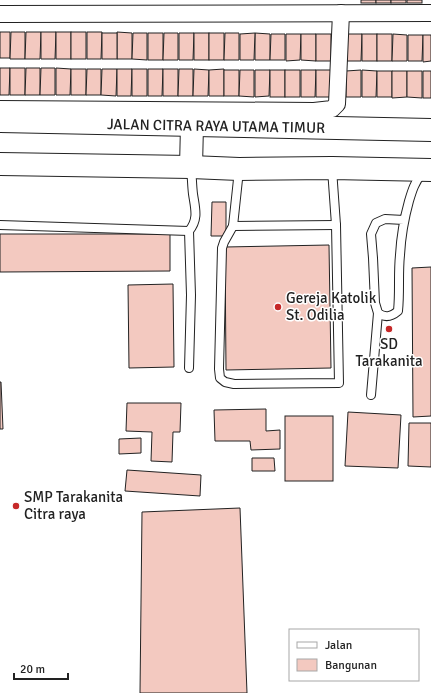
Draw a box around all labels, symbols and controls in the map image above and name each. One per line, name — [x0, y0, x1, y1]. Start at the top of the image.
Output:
street label: JALAN CITRA RAYA UTAMA TIMUR — [107, 115, 325, 137]
place label: Gereja Katolik St. Odilia — [286, 289, 377, 324]
marker: Gereja Katolik St. Odilia — [273, 302, 283, 312]
marker: SD Tarakanita — [384, 324, 394, 334]
place label: SD Tarakanita — [355, 335, 423, 370]
place label: SMP Tarakanita Citra raya — [24, 488, 123, 523]
marker: SMP Tarakanita Citra raya — [11, 501, 21, 511]
legend — [289, 629, 419, 681]
text: Jalan — [325, 638, 352, 653]
scale bar — [14, 655, 68, 681]
text: Bangunan — [325, 658, 377, 673]
text: 20 m — [20, 662, 45, 677]

